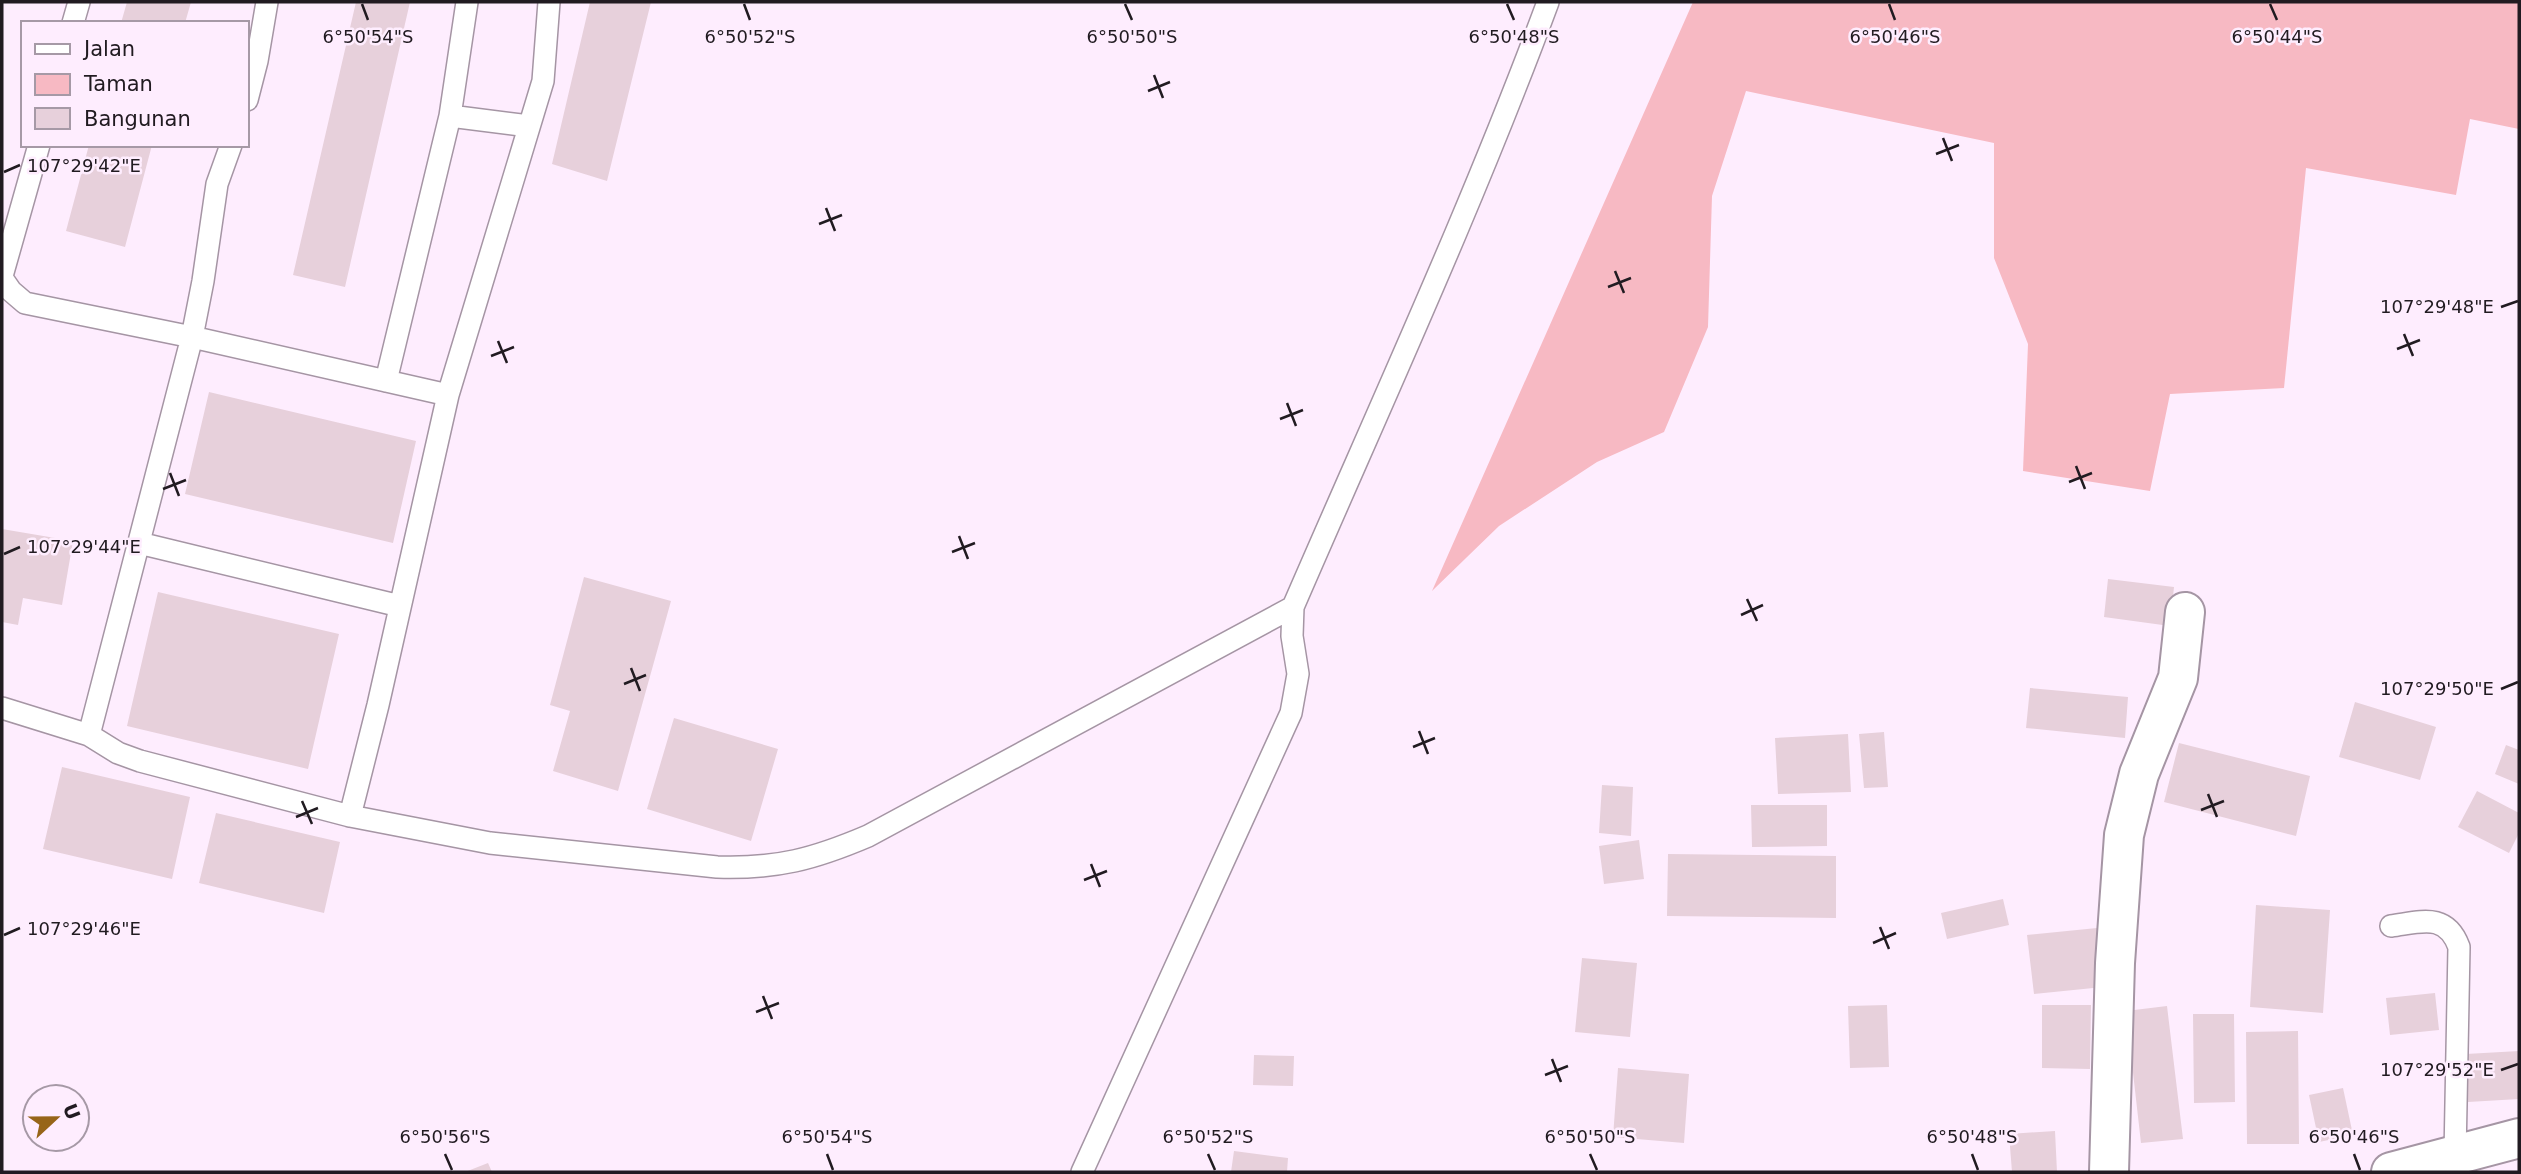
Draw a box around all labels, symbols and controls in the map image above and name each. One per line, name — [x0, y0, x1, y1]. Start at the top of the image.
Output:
legend — [21, 21, 248, 147]
text: 6°50'54"S — [323, 26, 413, 47]
text: 6°50'52"S — [705, 26, 795, 47]
text: 6°50'50"S — [1087, 26, 1177, 47]
text: 6°50'48"S — [1469, 26, 1559, 47]
text: 6°50'46"S — [1850, 26, 1940, 47]
text: 6°50'44"S — [2232, 26, 2322, 47]
text: Jalan — [82, 37, 135, 61]
text: Taman — [83, 72, 153, 96]
text: Bangunan — [84, 107, 191, 131]
text: 107°29'42"E — [27, 155, 141, 176]
text: 107°29'48"E — [2380, 296, 2494, 317]
text: 107°29'44"E — [27, 536, 141, 557]
text: 107°29'50"E — [2380, 678, 2494, 699]
text: 107°29'46"E — [27, 918, 141, 939]
text: 107°29'52"E — [2380, 1059, 2494, 1080]
north arrow — [21, 1083, 91, 1153]
text: U — [59, 1100, 85, 1123]
text: 6°50'56"S — [400, 1126, 490, 1147]
text: 6°50'54"S — [782, 1126, 872, 1147]
text: 6°50'52"S — [1163, 1126, 1253, 1147]
text: 6°50'50"S — [1545, 1126, 1635, 1147]
text: 6°50'48"S — [1927, 1126, 2017, 1147]
text: 6°50'46"S — [2309, 1126, 2399, 1147]

